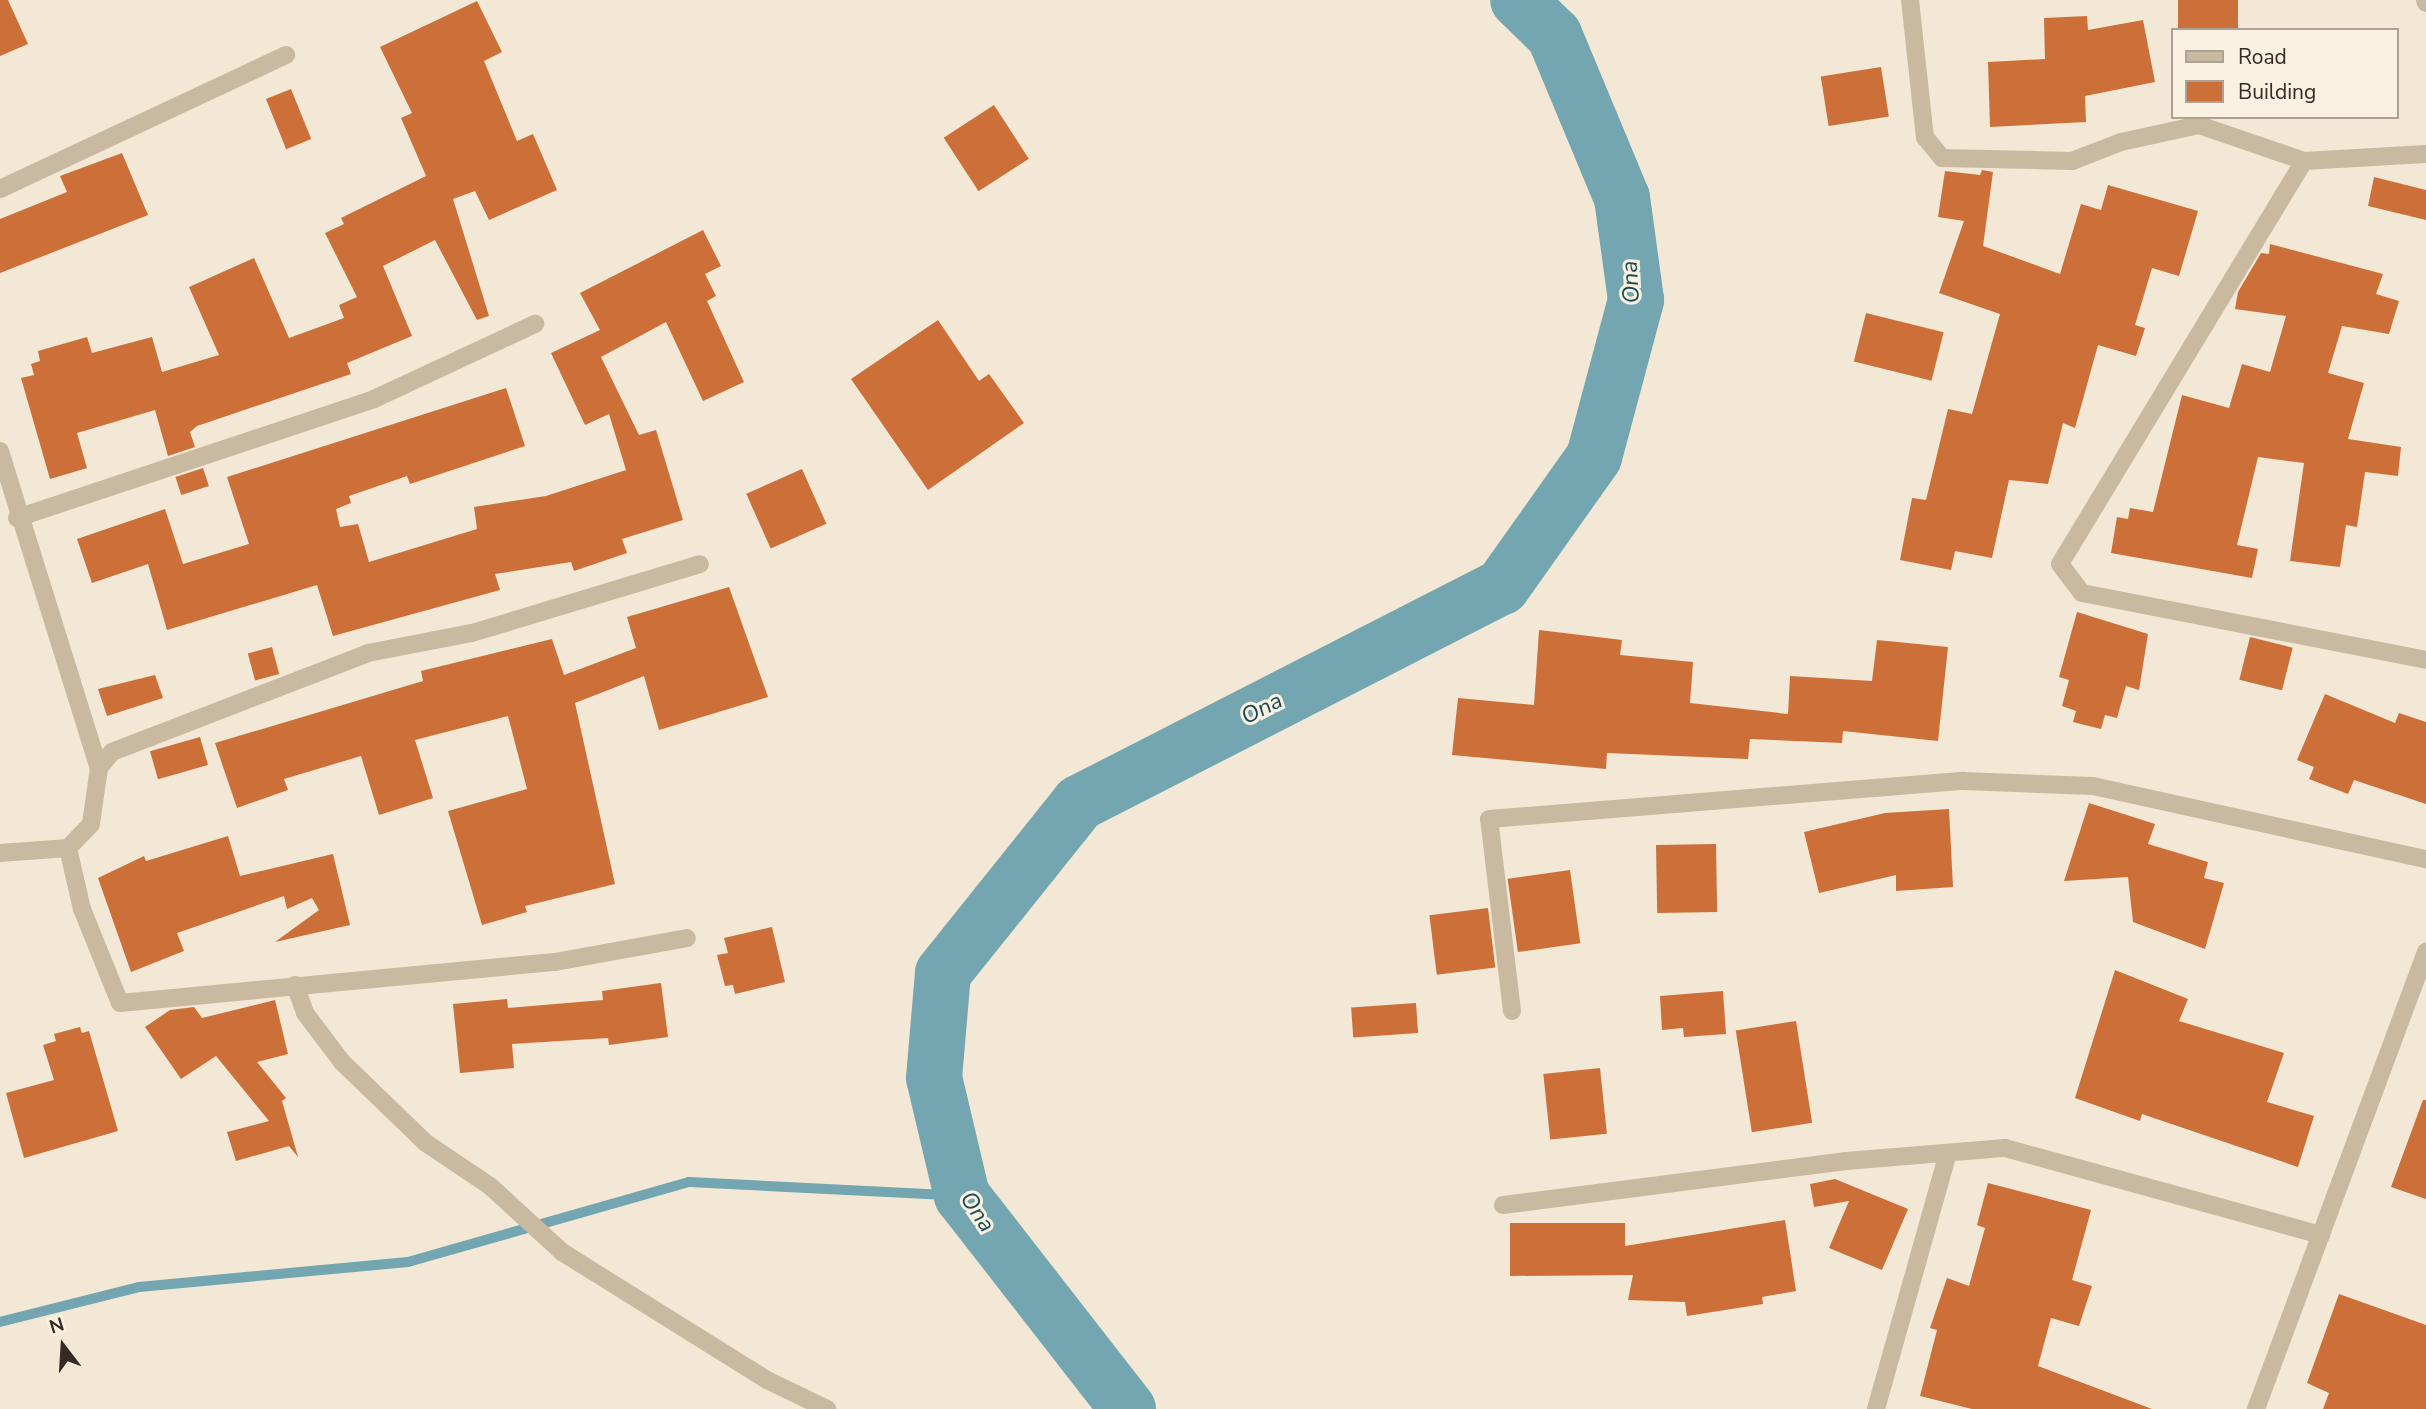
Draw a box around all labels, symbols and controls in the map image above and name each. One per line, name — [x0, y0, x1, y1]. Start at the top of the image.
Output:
legend — [2170, 28, 2398, 119]
text: Road — [2238, 43, 2287, 71]
text: Building — [2238, 78, 2316, 106]
water label: Ona — [1616, 260, 1646, 304]
water label: Ona — [1237, 687, 1287, 731]
water label: Ona — [954, 1187, 1000, 1237]
north arrow — [28, 1311, 98, 1381]
text: N — [46, 1311, 67, 1340]

